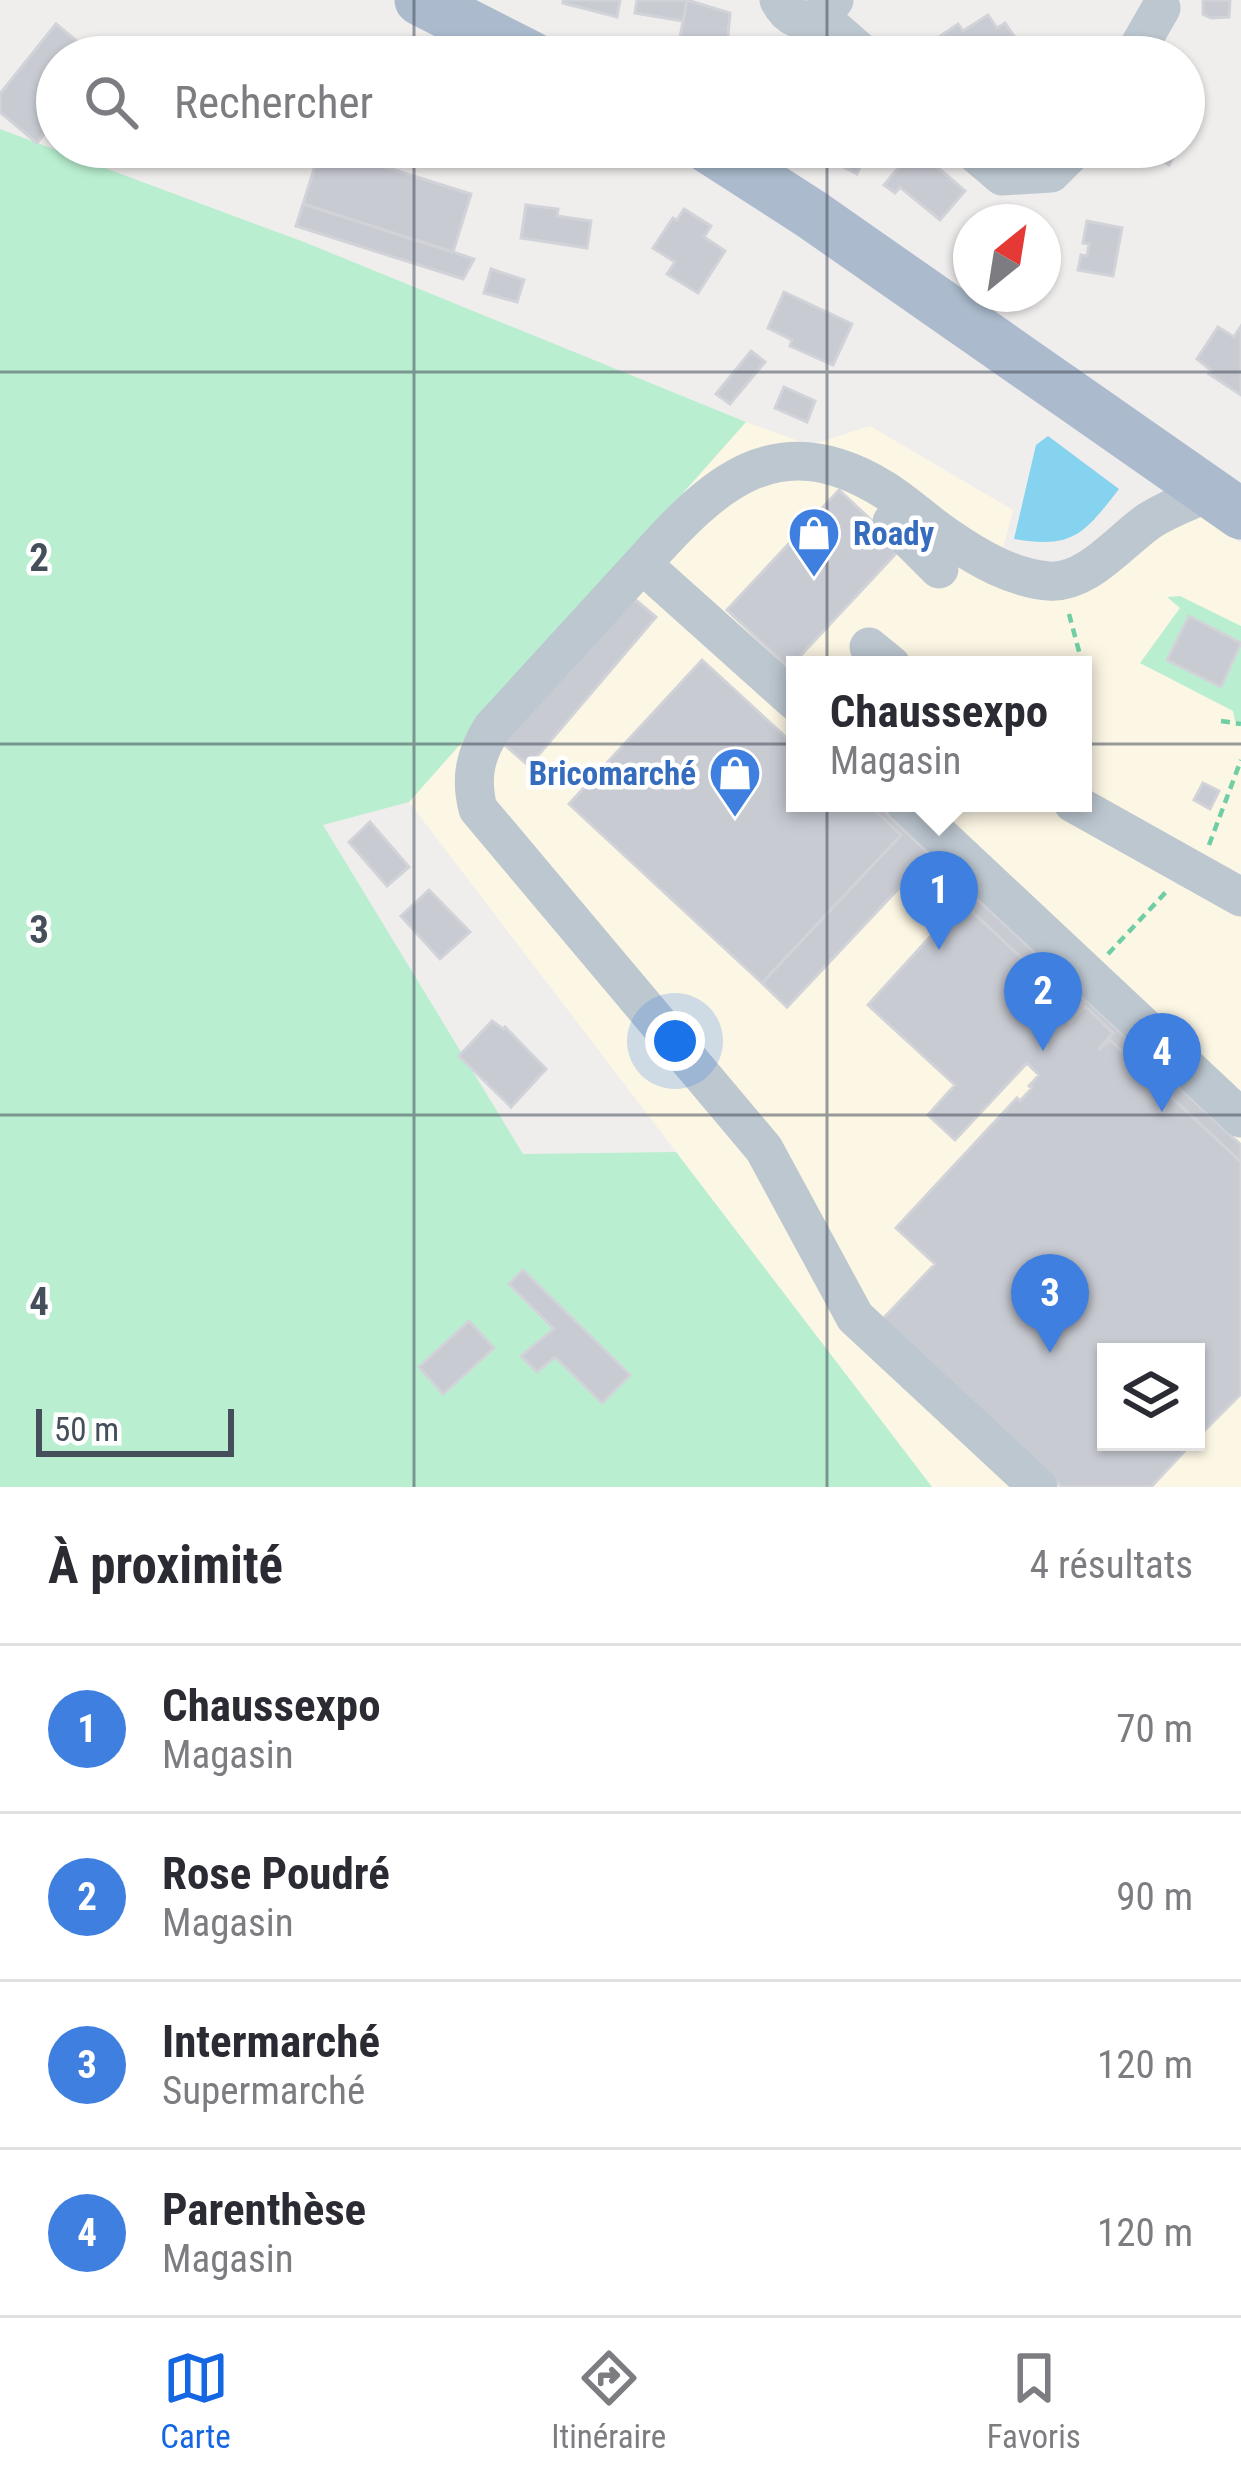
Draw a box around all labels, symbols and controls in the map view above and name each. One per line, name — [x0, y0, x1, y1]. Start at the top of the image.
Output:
search box — [36, 36, 1205, 168]
icon: search — [78, 69, 144, 135]
text: Rechercher — [174, 76, 373, 129]
north arrow — [953, 204, 1061, 312]
shop icon: Roady — [786, 505, 842, 579]
place label: Roady — [853, 514, 935, 553]
text: 2 — [29, 535, 49, 581]
popup — [786, 656, 1092, 812]
text: Chaussexpo — [830, 685, 1048, 738]
text: Magasin — [830, 738, 961, 784]
shop icon: Bricomarché — [707, 745, 763, 819]
place label: Bricomarché — [529, 754, 696, 793]
pin: 1 — [900, 851, 978, 950]
text: 3 — [29, 907, 49, 953]
pin: 2 — [1004, 952, 1082, 1051]
your location — [645, 1011, 705, 1071]
pin: 4 — [1123, 1013, 1201, 1112]
pin: 3 — [1011, 1254, 1089, 1353]
text: 4 — [29, 1279, 49, 1325]
map controls — [1097, 1343, 1205, 1451]
button: layers — [1097, 1343, 1205, 1451]
scale bar — [36, 1403, 234, 1456]
text: 50 m — [54, 1410, 119, 1449]
text: À proximité — [48, 1536, 283, 1595]
text: 4 résultats — [1030, 1542, 1193, 1588]
text: Chaussexpo — [162, 1679, 381, 1732]
text: 1 — [77, 1706, 97, 1752]
text: 70 m — [1116, 1706, 1193, 1752]
text: Magasin — [162, 1732, 294, 1778]
text: Rose Poudré — [162, 1847, 390, 1900]
text: 2 — [77, 1874, 97, 1920]
text: 90 m — [1116, 1874, 1193, 1920]
text: Magasin — [162, 1900, 294, 1946]
text: Intermarché — [162, 2015, 380, 2068]
text: 3 — [77, 2042, 97, 2088]
text: 120 m — [1097, 2042, 1193, 2088]
text: Supermarché — [162, 2068, 365, 2114]
text: Parenthèse — [162, 2183, 366, 2236]
text: 4 — [77, 2210, 97, 2256]
text: 120 m — [1097, 2210, 1193, 2256]
text: Magasin — [162, 2236, 294, 2282]
tab: Carte — [160, 2345, 231, 2456]
tab: Itinéraire — [551, 2345, 666, 2456]
tab: Favoris — [987, 2345, 1081, 2456]

